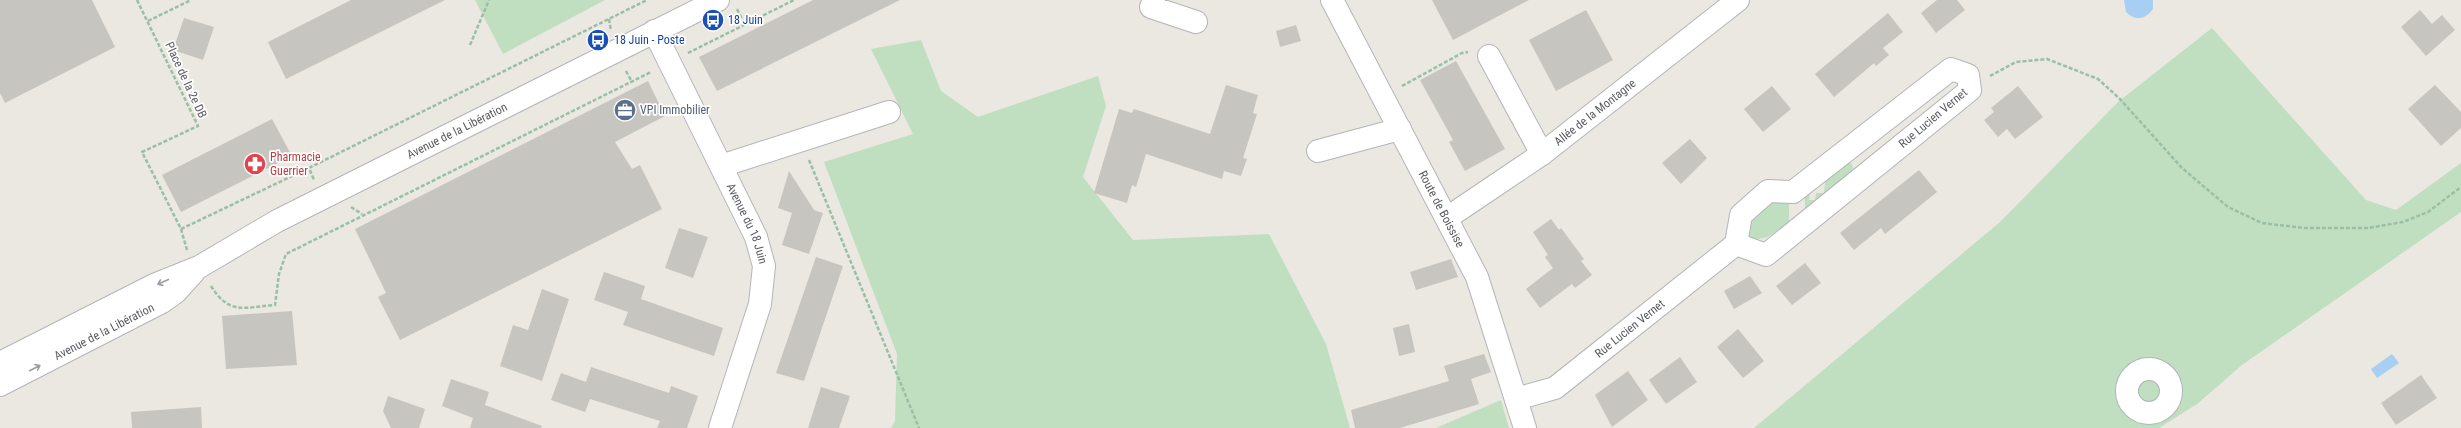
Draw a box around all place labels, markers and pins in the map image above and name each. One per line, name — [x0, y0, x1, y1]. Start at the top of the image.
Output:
bus stop icon: 18 Juin — [700, 7, 726, 33]
place label: 18 Juin — [728, 13, 763, 27]
bus stop icon: 18 Juin - Poste — [585, 27, 611, 53]
place label: 18 Juin - Poste — [614, 33, 685, 47]
office icon: VPI Immobilier — [612, 97, 638, 123]
place label: VPI Immobilier — [640, 103, 710, 117]
place label: Pharmacie Guerrier — [270, 150, 321, 178]
pharmacy icon: Pharmacie Guerrier — [242, 151, 268, 177]

